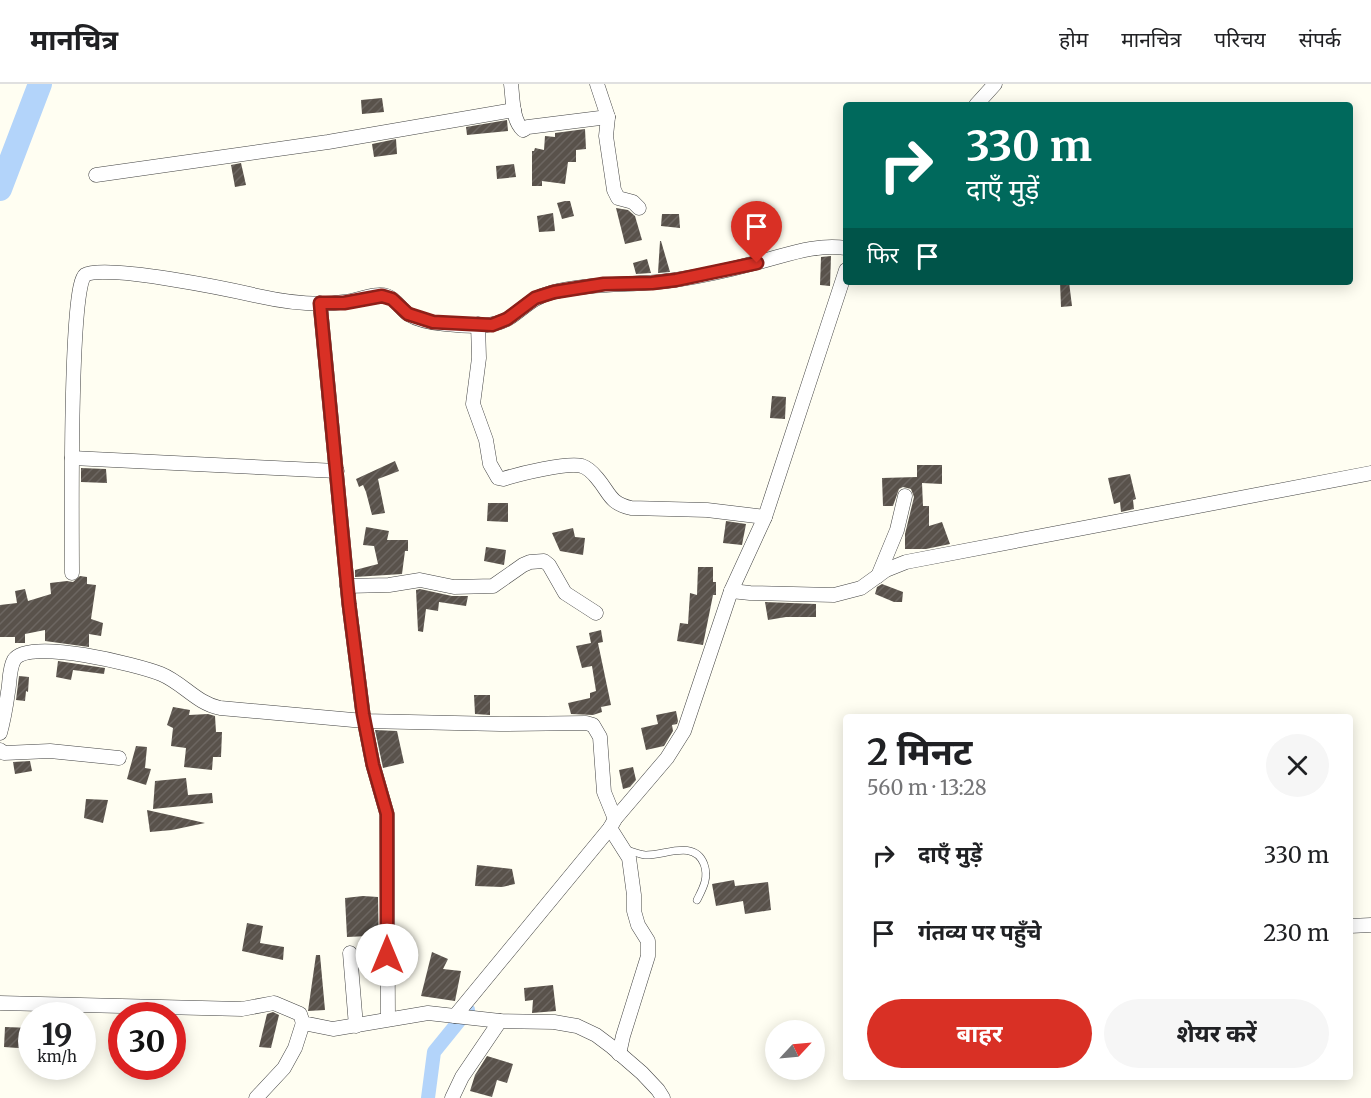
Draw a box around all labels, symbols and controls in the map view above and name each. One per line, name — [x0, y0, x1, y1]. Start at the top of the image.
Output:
text: मानचित्र — [30, 22, 118, 58]
text: होम — [1059, 26, 1088, 53]
text: मानचित्र — [1121, 26, 1181, 53]
text: परिचय — [1214, 26, 1266, 53]
text: संपर्क — [1299, 26, 1341, 53]
text: 330 m — [966, 120, 1092, 172]
icon: right — [867, 126, 945, 204]
text: दाएँ मुड़ें — [966, 172, 1039, 206]
pin — [731, 201, 782, 263]
icon: arrive — [740, 210, 773, 243]
icon: arrive — [911, 240, 944, 273]
text: फिर — [867, 241, 899, 269]
text: 2 मिनट — [867, 730, 972, 775]
button: close — [1266, 734, 1329, 797]
text: 560 m · 13:28 — [867, 775, 987, 800]
icon: right — [867, 839, 900, 872]
text: दाएँ मुड़ें — [918, 840, 982, 868]
text: 330 m — [1264, 841, 1329, 869]
icon: arrive — [867, 917, 900, 950]
text: गंतव्य पर पहुँचे — [918, 918, 1042, 946]
text: 230 m — [1263, 919, 1329, 947]
position arrow — [355, 923, 419, 987]
button: बाहर — [867, 999, 1092, 1068]
button: शेयर करें — [1104, 999, 1329, 1068]
speed limit sign: 30 — [108, 1002, 186, 1080]
text: 19 — [41, 1015, 73, 1053]
north arrow — [765, 1020, 825, 1080]
map controls — [765, 1020, 825, 1080]
text: km/h — [37, 1047, 77, 1066]

